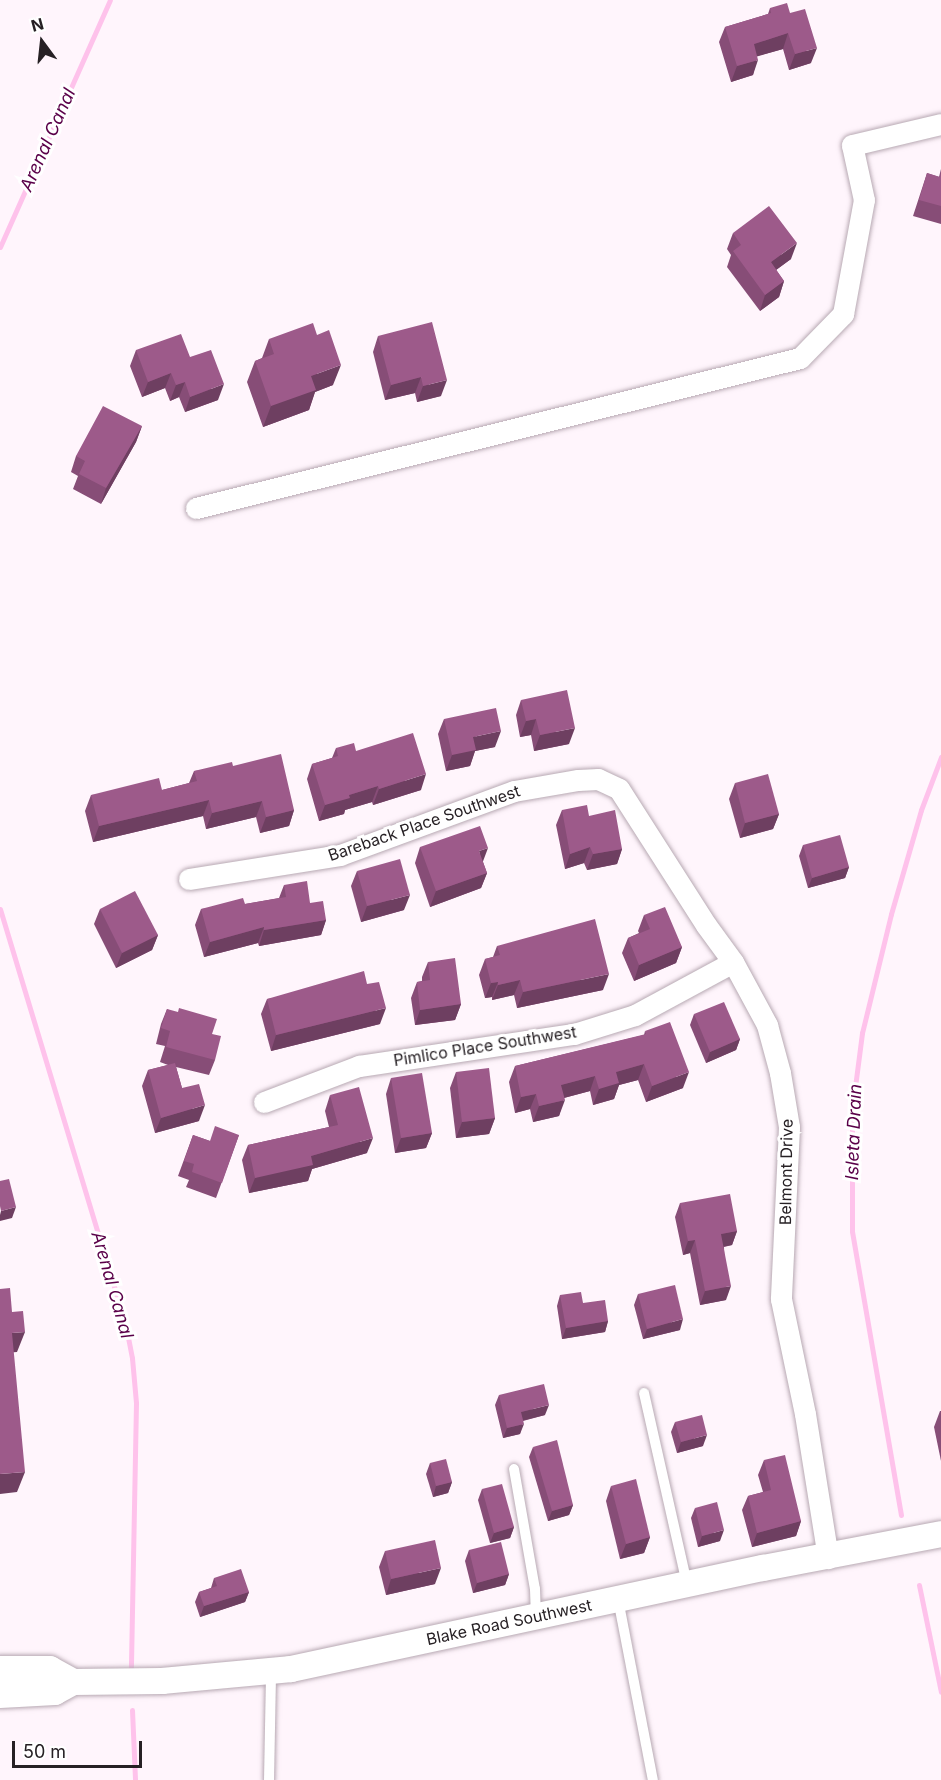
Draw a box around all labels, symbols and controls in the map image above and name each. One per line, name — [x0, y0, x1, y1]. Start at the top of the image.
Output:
north arrow — [12, 12, 72, 72]
text: N — [29, 13, 46, 36]
water label: Arenal Canal — [16, 85, 80, 195]
street label: Bareback Place Southwest — [325, 781, 523, 865]
street label: Pimlico Place Southwest — [392, 1022, 578, 1070]
water label: Isleta Drain — [842, 1083, 866, 1181]
street label: Belmont Drive — [775, 1119, 797, 1225]
water label: Arenal Canal — [86, 1229, 138, 1341]
street label: Blake Road Southwest — [425, 1595, 593, 1649]
scale bar — [15, 1729, 146, 1767]
text: 50 m — [23, 1741, 66, 1762]

